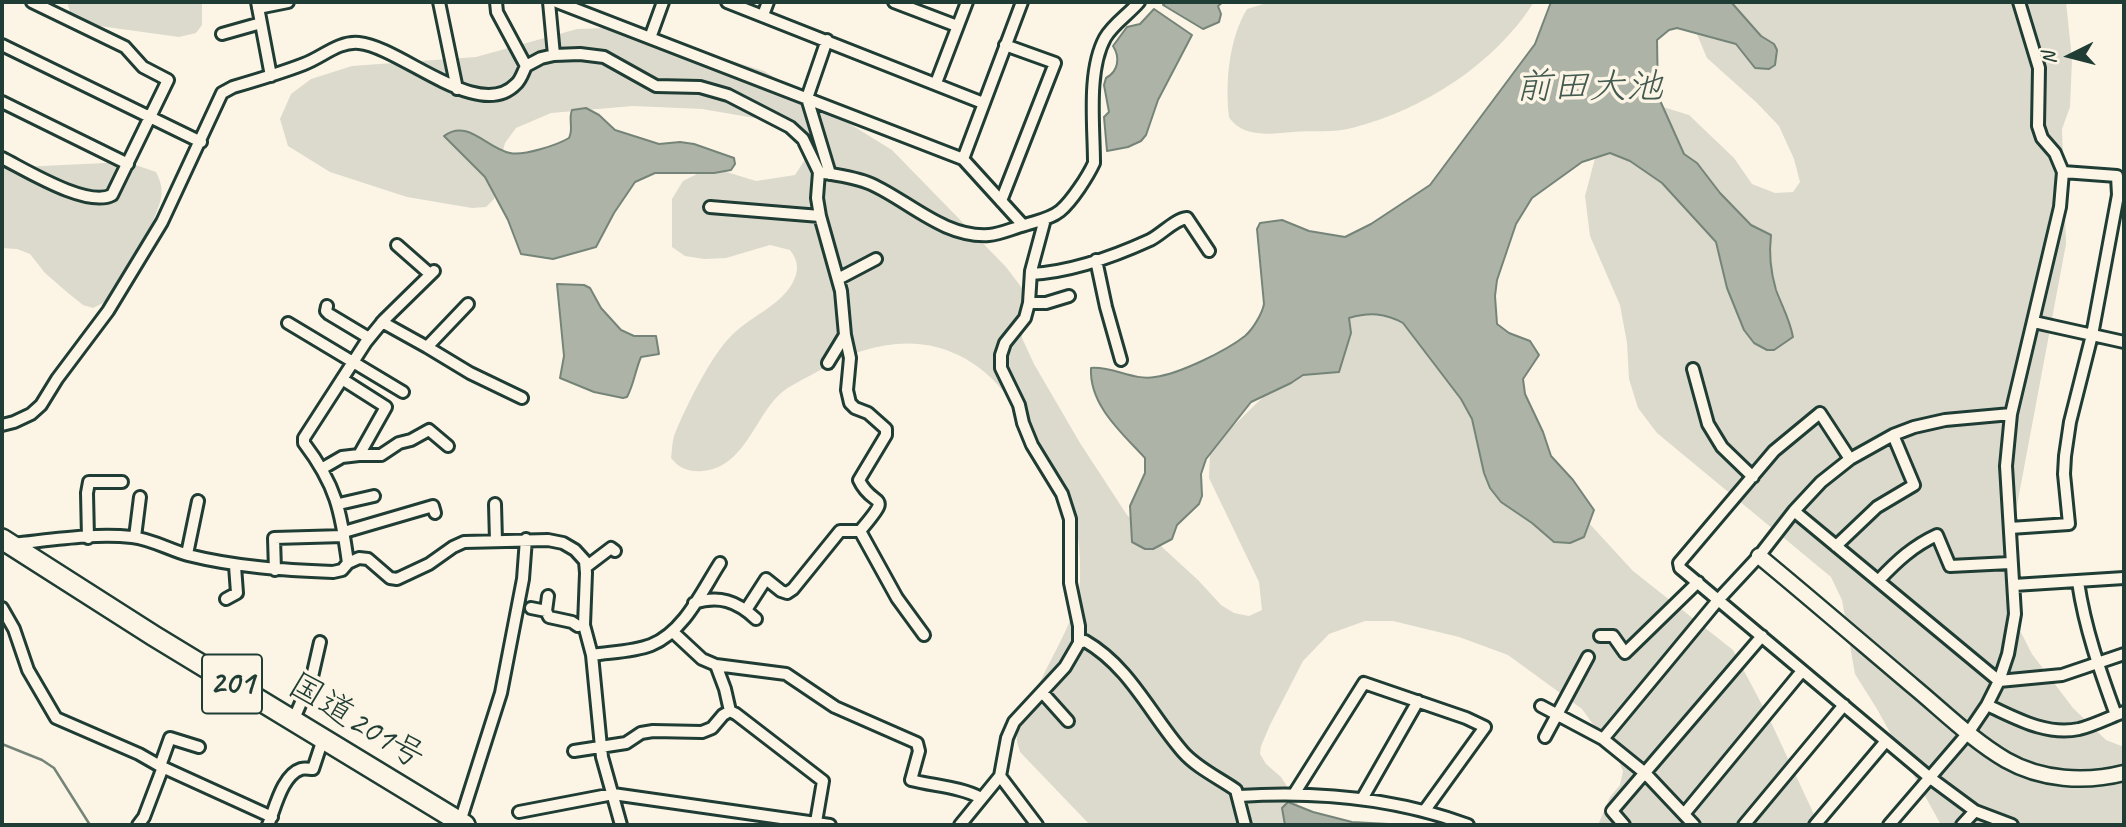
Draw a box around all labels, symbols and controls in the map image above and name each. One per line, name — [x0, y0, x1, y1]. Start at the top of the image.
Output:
north arrow — [2035, 21, 2105, 91]
text: N — [2037, 51, 2062, 65]
water label: 前田大池 — [1515, 66, 1663, 110]
road number: 201 — [202, 654, 262, 713]
street label: 国道201号 — [280, 665, 432, 779]

